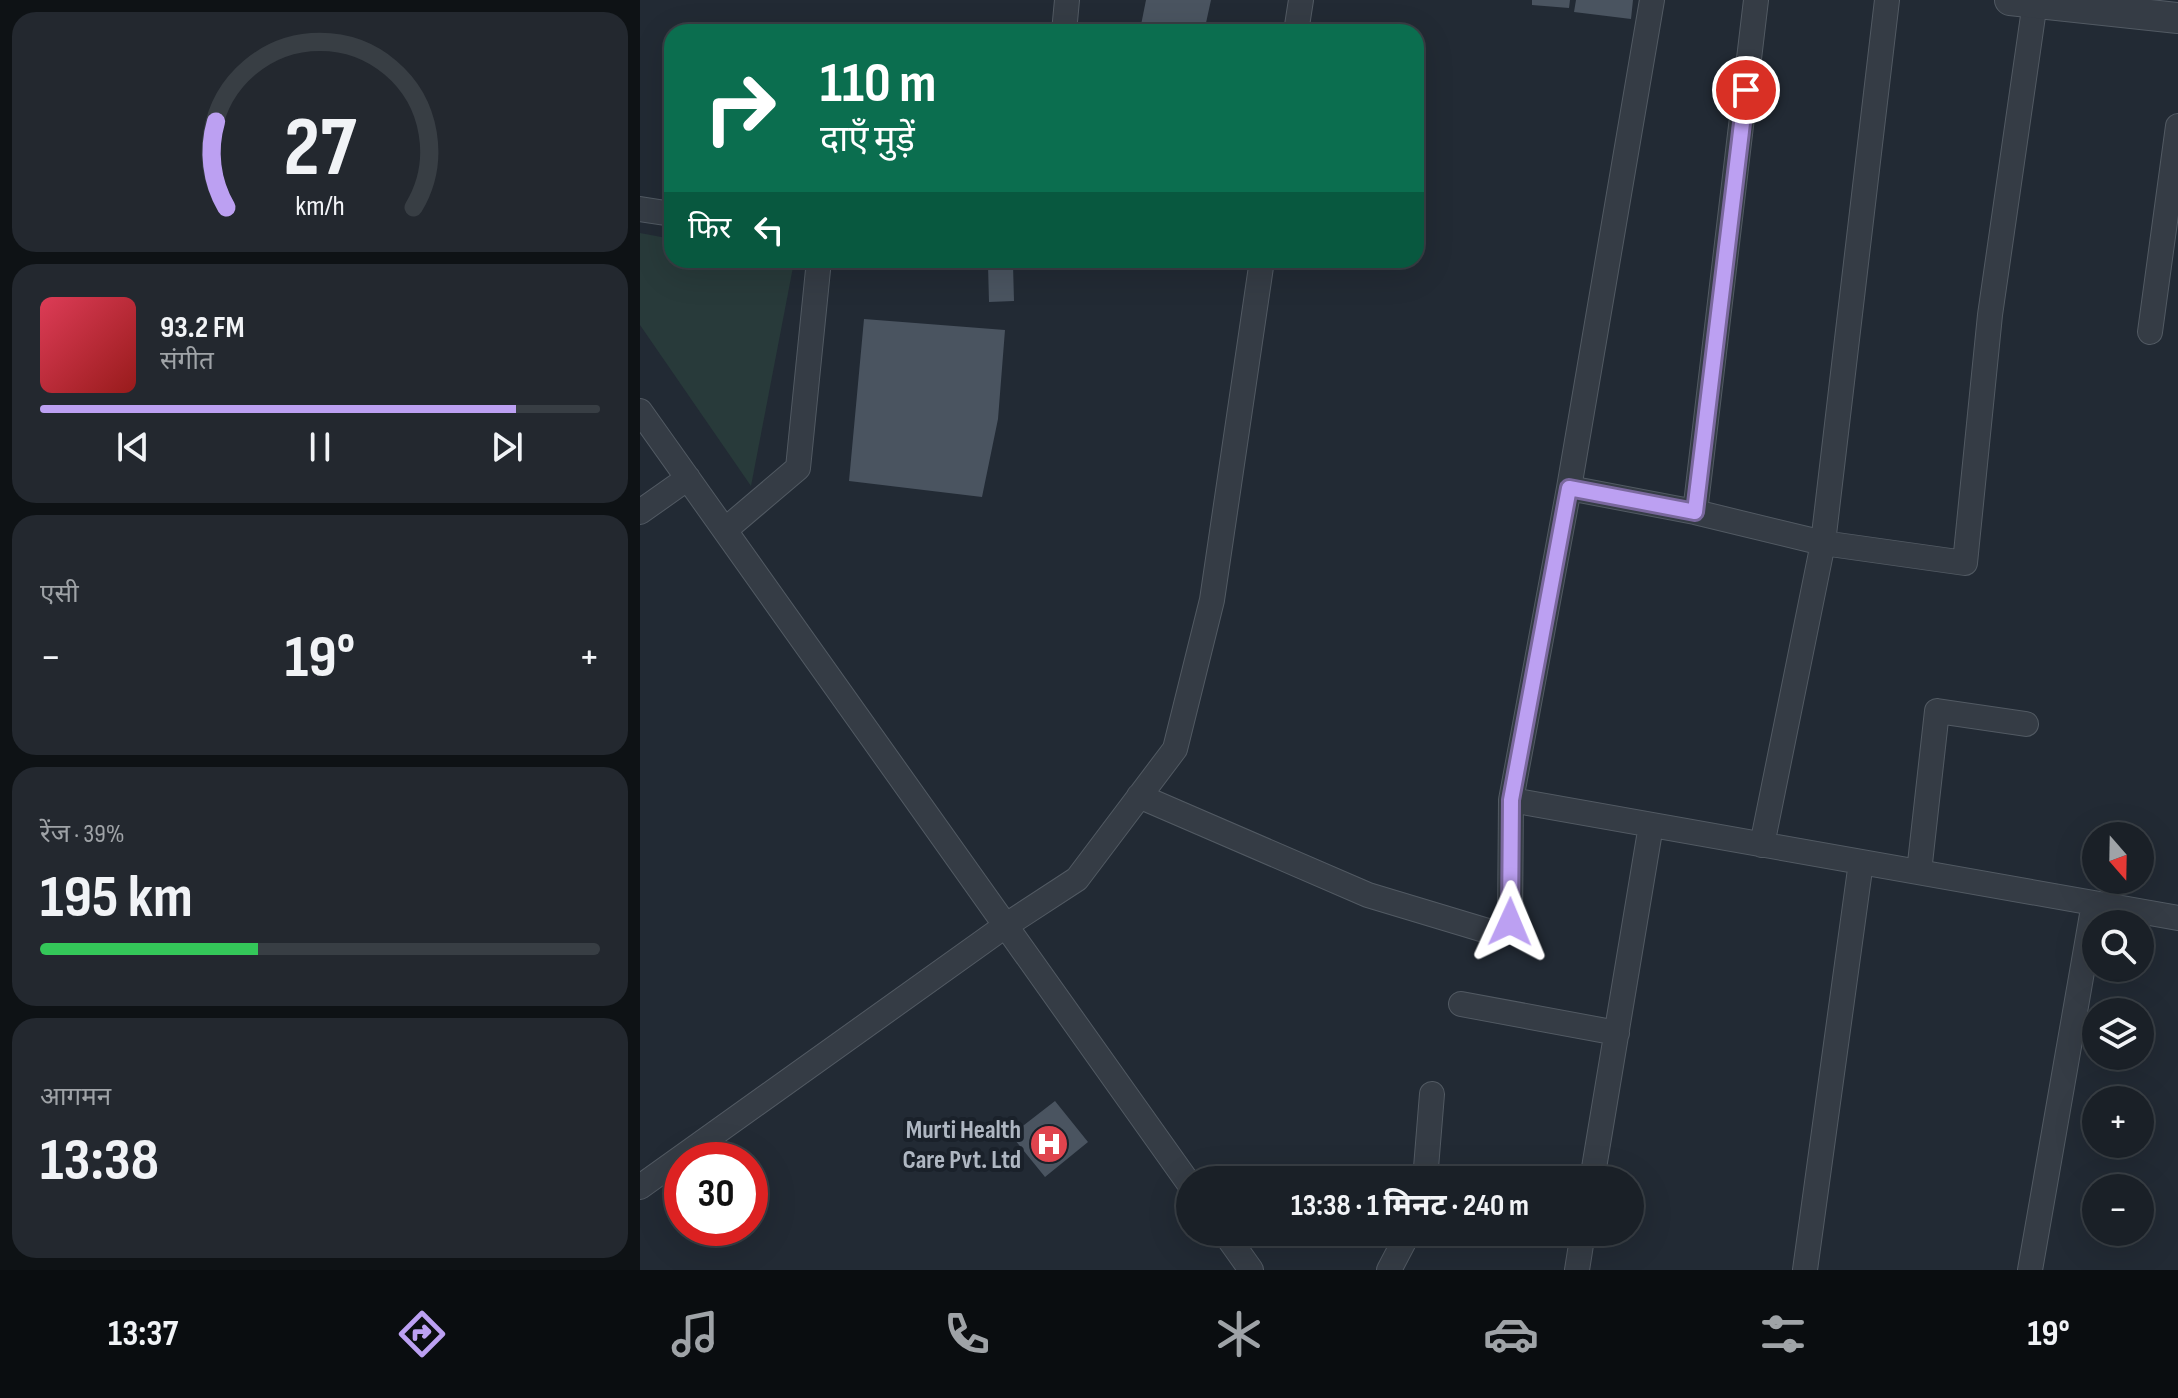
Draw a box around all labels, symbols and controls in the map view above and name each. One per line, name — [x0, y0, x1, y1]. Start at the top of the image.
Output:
text: 110 m — [820, 51, 936, 118]
icon: right — [688, 56, 792, 160]
pin — [1712, 56, 1780, 124]
icon: arrive — [1724, 68, 1768, 112]
text: 27 — [284, 98, 357, 198]
text: दाएँ मुड़ें — [820, 119, 915, 162]
text: km/h — [295, 189, 345, 224]
icon: left — [747, 208, 791, 252]
text: फिर — [688, 211, 731, 247]
text: 93.2 FM — [160, 310, 244, 346]
text: संगीत — [160, 346, 214, 377]
icon: previous — [111, 425, 155, 469]
icon: pause — [298, 425, 342, 469]
icon: next — [485, 425, 529, 469]
text: एसी — [40, 579, 79, 610]
text: 19° — [285, 622, 355, 694]
text: − — [40, 631, 62, 684]
text: + — [578, 631, 600, 684]
text: रेंज · 39% — [40, 819, 125, 850]
north arrow — [2082, 822, 2154, 894]
map controls — [2082, 822, 2154, 1246]
text: 195 km — [40, 862, 193, 934]
position arrow — [1468, 880, 1552, 964]
button: search — [2082, 910, 2154, 982]
button: layers — [2082, 998, 2154, 1070]
text: आगमन — [40, 1082, 111, 1113]
button: + — [2082, 1086, 2154, 1158]
place label: Murti Health Care Pvt. Ltd — [903, 1115, 1021, 1176]
hospital icon: Murti Health Care Pvt. Ltd — [1028, 1123, 1070, 1165]
text: 13:38 — [40, 1125, 159, 1197]
speed limit sign: 30 — [664, 1142, 768, 1246]
button: − — [2082, 1174, 2154, 1246]
text: 13:38 · 1 मिनट · 240 m — [1291, 1188, 1529, 1224]
icon: directions — [394, 1306, 450, 1362]
icon: music — [667, 1306, 723, 1362]
icon: phone — [939, 1306, 995, 1362]
icon: climate — [1211, 1306, 1267, 1362]
icon: car — [1483, 1306, 1539, 1362]
icon: filters — [1755, 1306, 1811, 1362]
text: 13:37 — [108, 1313, 178, 1356]
text: 19° — [2027, 1313, 2070, 1356]

